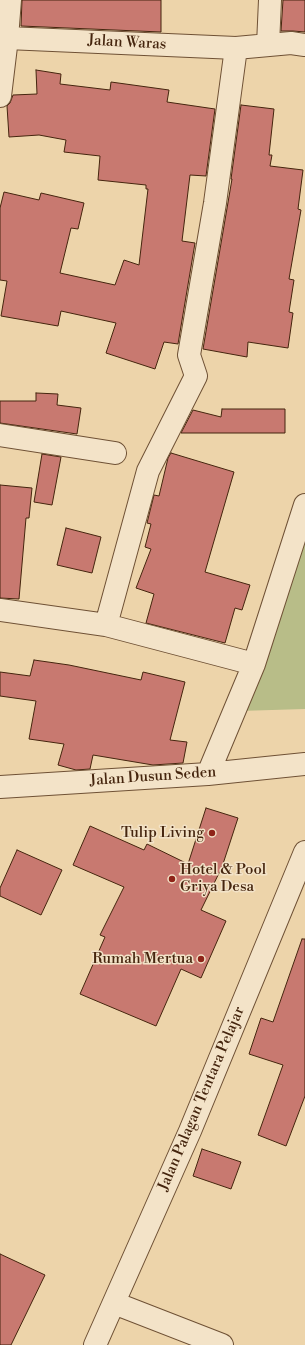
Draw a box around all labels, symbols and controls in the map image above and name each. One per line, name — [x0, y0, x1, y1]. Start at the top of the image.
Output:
street label: Jalan Waras — [87, 32, 167, 54]
street label: Jalan Dusun Seden — [89, 764, 217, 790]
place label: Tulip Living — [121, 824, 204, 842]
marker: Tulip Living — [207, 828, 217, 838]
place label: Hotel & Pool Griya Desa — [180, 861, 266, 896]
marker: Hotel & Pool Griya Desa — [167, 874, 177, 884]
place label: Rumah Mertua — [92, 950, 193, 968]
marker: Rumah Mertua — [196, 954, 206, 964]
street label: Jalan Palagan Tentara Pelajar — [155, 1004, 249, 1194]

